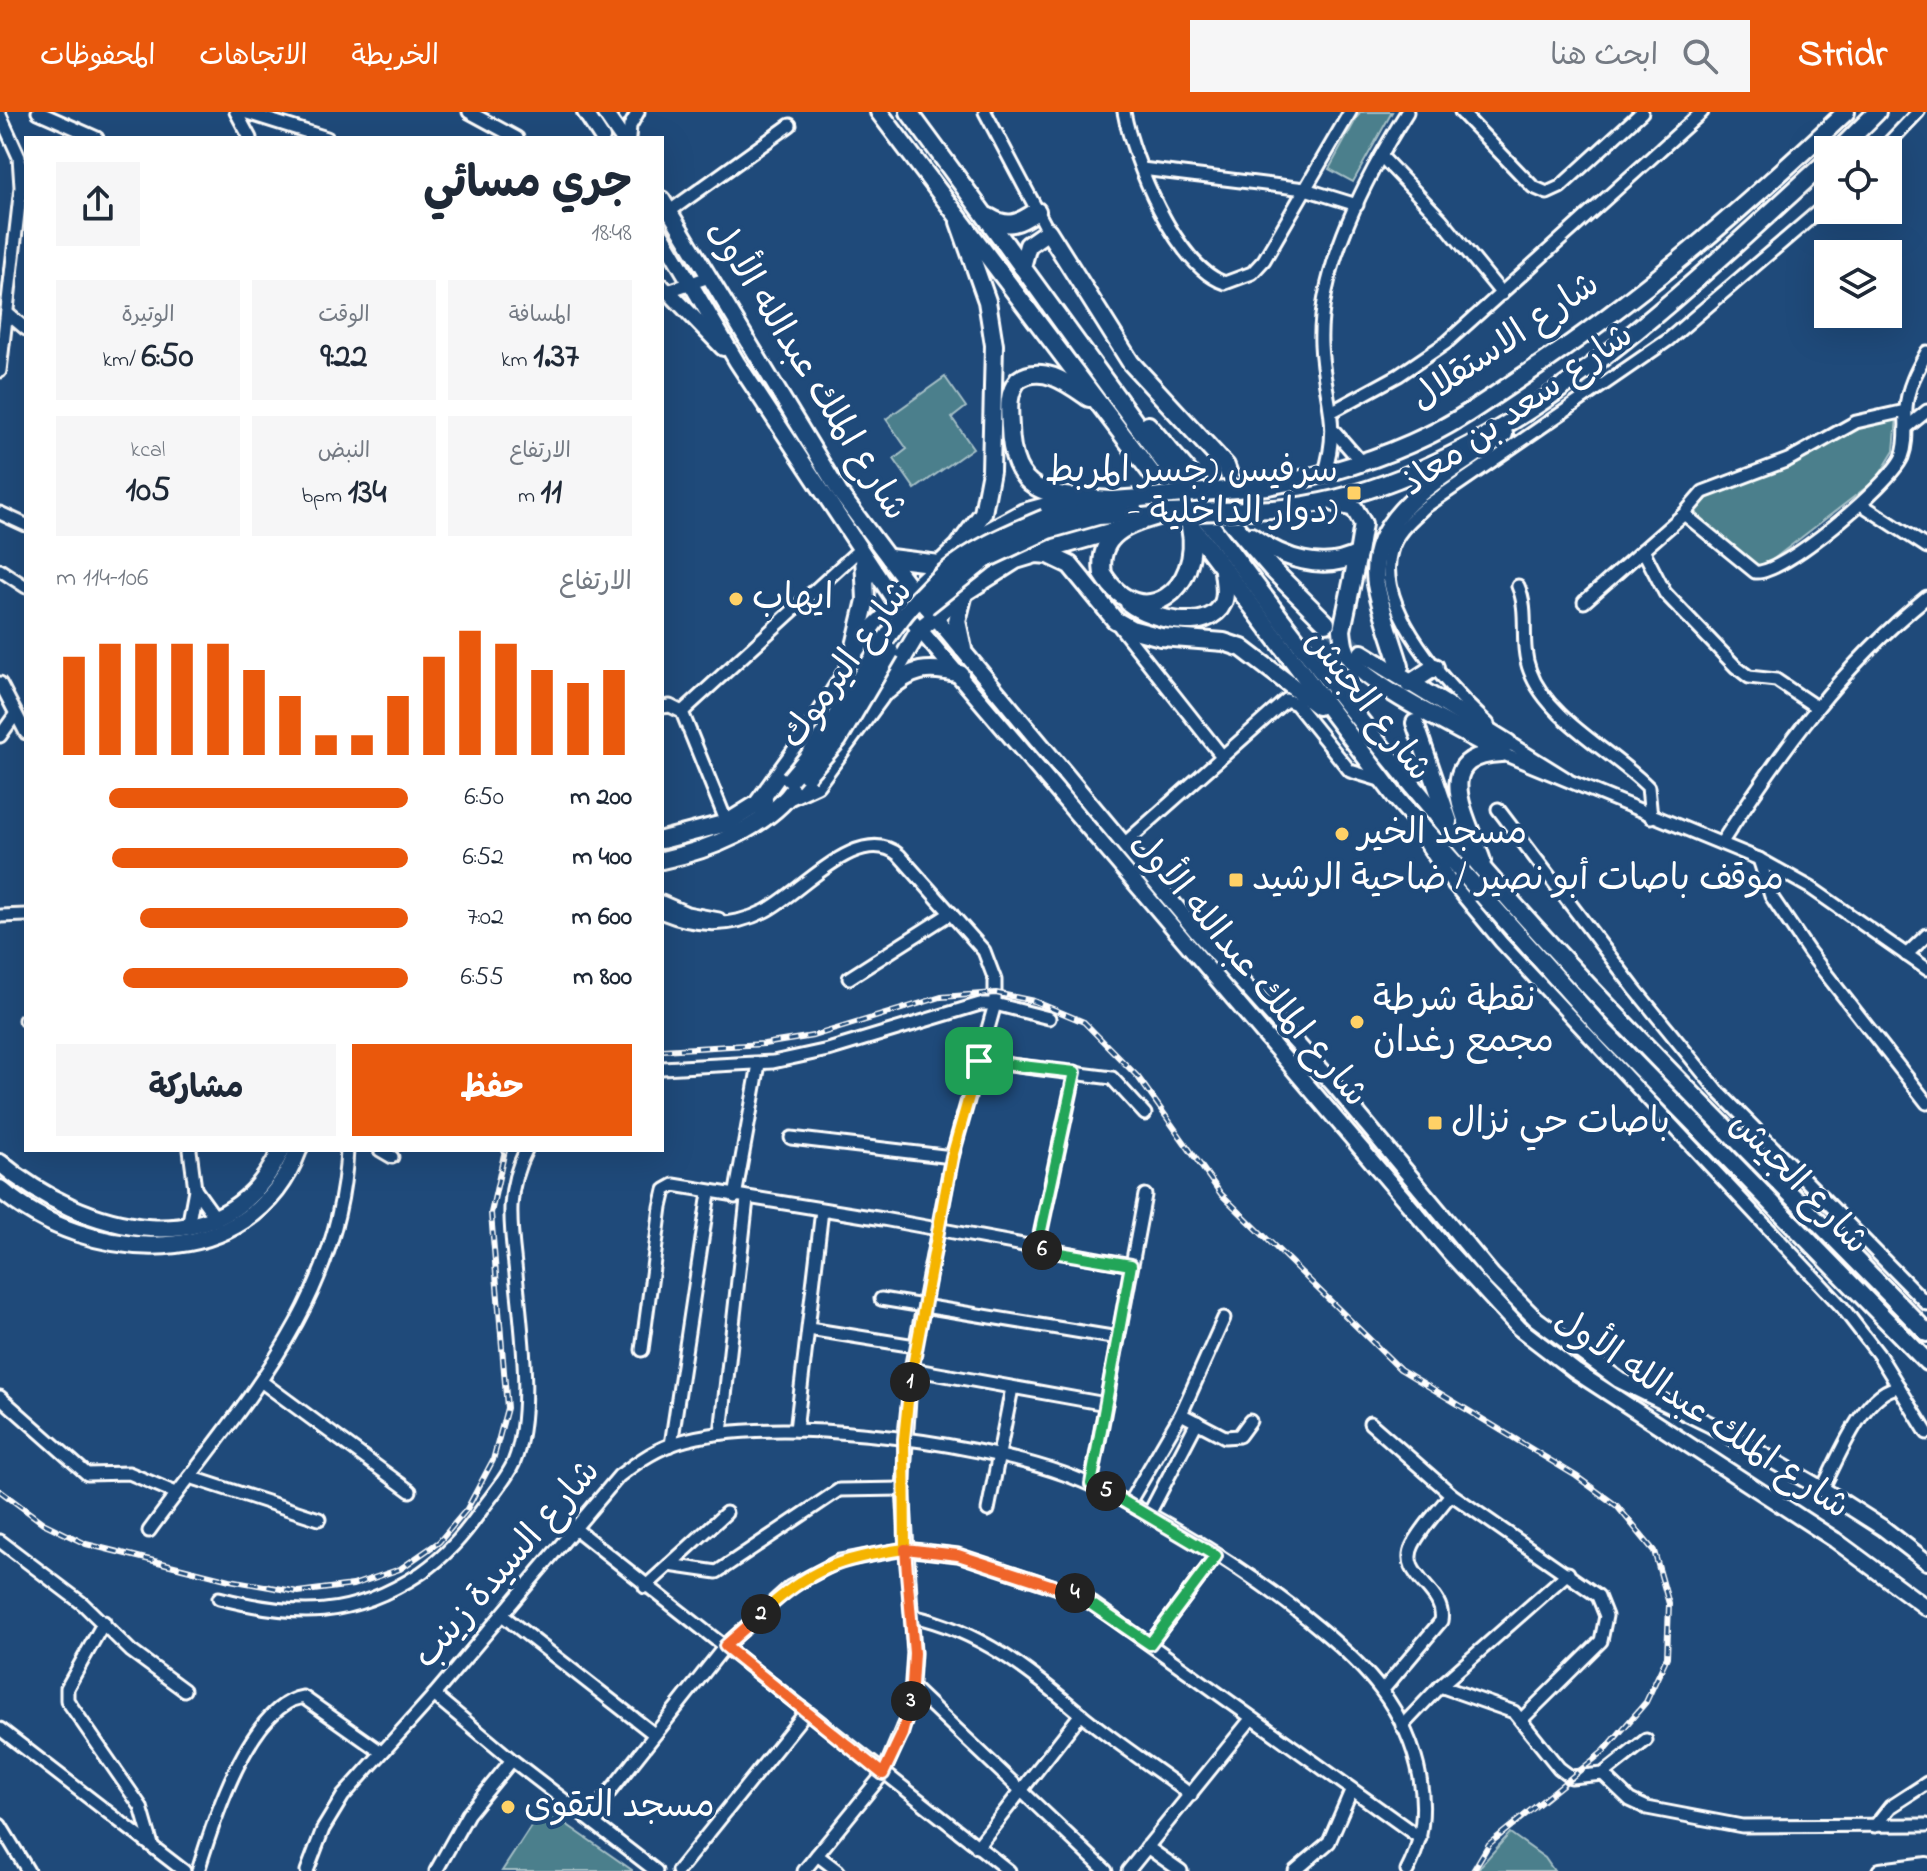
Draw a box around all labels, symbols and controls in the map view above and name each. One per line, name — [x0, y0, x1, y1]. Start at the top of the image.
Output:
search box — [1190, 20, 1750, 92]
text: Stridr — [1798, 28, 1887, 84]
icon: search — [1678, 34, 1722, 78]
text: ابحث هنا — [1550, 35, 1658, 79]
text: المحفوظات — [40, 37, 155, 78]
text: الاتجاهات — [199, 37, 307, 78]
text: الخريطة — [351, 37, 439, 78]
map controls — [1814, 136, 1902, 328]
button: locate — [1814, 136, 1902, 224]
text: جري مسائي — [423, 153, 632, 217]
button: share — [56, 162, 140, 246]
street label: شارع الملك عبدالله الأول — [692, 209, 921, 532]
text: 18:48 — [591, 215, 632, 253]
button: layers — [1814, 240, 1902, 328]
street label: شارع الاستقلال — [1401, 260, 1611, 426]
text: الوتيرة — [121, 300, 175, 332]
text: الوقت — [318, 300, 370, 332]
text: المسافة — [509, 300, 571, 332]
street label: شارع سعد بن معاذ — [1391, 311, 1645, 511]
text: 6:50 — [142, 333, 194, 383]
text: 9:22 — [321, 333, 367, 383]
text: 1.37 — [533, 333, 579, 383]
text: /km — [102, 345, 142, 377]
text: km — [501, 345, 533, 377]
text: kcal — [131, 435, 165, 467]
text: النبض — [318, 436, 370, 468]
text: الارتفاع — [509, 436, 571, 468]
place label: سرفيس (جسر المربط - دوار الداخلية) — [1045, 446, 1338, 540]
text: 105 — [126, 467, 170, 517]
text: 134 — [348, 469, 387, 519]
text: 11 — [540, 469, 562, 519]
text: bpm — [301, 481, 348, 513]
text: m — [518, 481, 540, 513]
marker: سرفيس (جسر المربط - دوار الداخلية) — [1345, 484, 1363, 502]
text: 106–114 m — [56, 560, 148, 598]
text: الارتفاع — [559, 564, 632, 602]
street label: شارع اليرموك — [768, 569, 928, 761]
place label: ايهاب — [752, 573, 833, 626]
marker: ايهاب — [727, 590, 745, 608]
street label: شارع الجيش — [1290, 618, 1444, 794]
text: 6:50 — [464, 779, 504, 817]
text: 200 m — [570, 779, 632, 817]
place label: مسجد الخير — [1355, 808, 1527, 861]
street label: شارع الملك عبدالله الأول — [1116, 820, 1380, 1120]
marker: مسجد الخير — [1333, 825, 1351, 843]
text: 6:52 — [463, 839, 504, 877]
text: 400 m — [572, 839, 632, 877]
place label: موقف باصات أبو نصير / ضاحية الرشيد — [1252, 854, 1784, 907]
marker: موقف باصات أبو نصير / ضاحية الرشيد — [1227, 871, 1245, 889]
text: 7:02 — [467, 899, 504, 937]
text: 600 m — [571, 899, 632, 937]
text: 6:55 — [461, 959, 504, 997]
text: 800 m — [573, 959, 632, 997]
place label: نقطة شرطة مجمع رغدان — [1373, 975, 1554, 1069]
marker: نقطة شرطة مجمع رغدان — [1348, 1013, 1366, 1031]
pin — [945, 1027, 1013, 1095]
icon: arrive — [957, 1039, 1001, 1083]
button: مشاركة — [56, 1044, 336, 1136]
button: حفظ — [352, 1044, 632, 1136]
place label: باصات حي نزال — [1451, 1097, 1670, 1151]
street label: شارع الجيش — [1716, 1100, 1880, 1268]
marker: باصات حي نزال — [1426, 1114, 1444, 1132]
pin: 6 — [1022, 1230, 1062, 1270]
text: 6 — [1037, 1234, 1047, 1266]
street label: شارع الملك عبدالله الأول — [1542, 1295, 1860, 1534]
pin: 1 — [890, 1362, 930, 1402]
text: 1 — [907, 1366, 914, 1398]
street label: شارع السيدة زينب — [402, 1448, 614, 1682]
pin: 5 — [1086, 1471, 1126, 1511]
text: 5 — [1100, 1475, 1112, 1507]
pin: 4 — [1055, 1573, 1095, 1613]
text: 4 — [1070, 1577, 1080, 1609]
pin: 2 — [741, 1594, 781, 1634]
text: 2 — [756, 1598, 766, 1630]
pin: 3 — [891, 1681, 931, 1721]
text: 3 — [906, 1685, 916, 1717]
place label: مسجد التقوى — [524, 1781, 715, 1834]
marker: مسجد التقوى — [499, 1798, 517, 1816]

